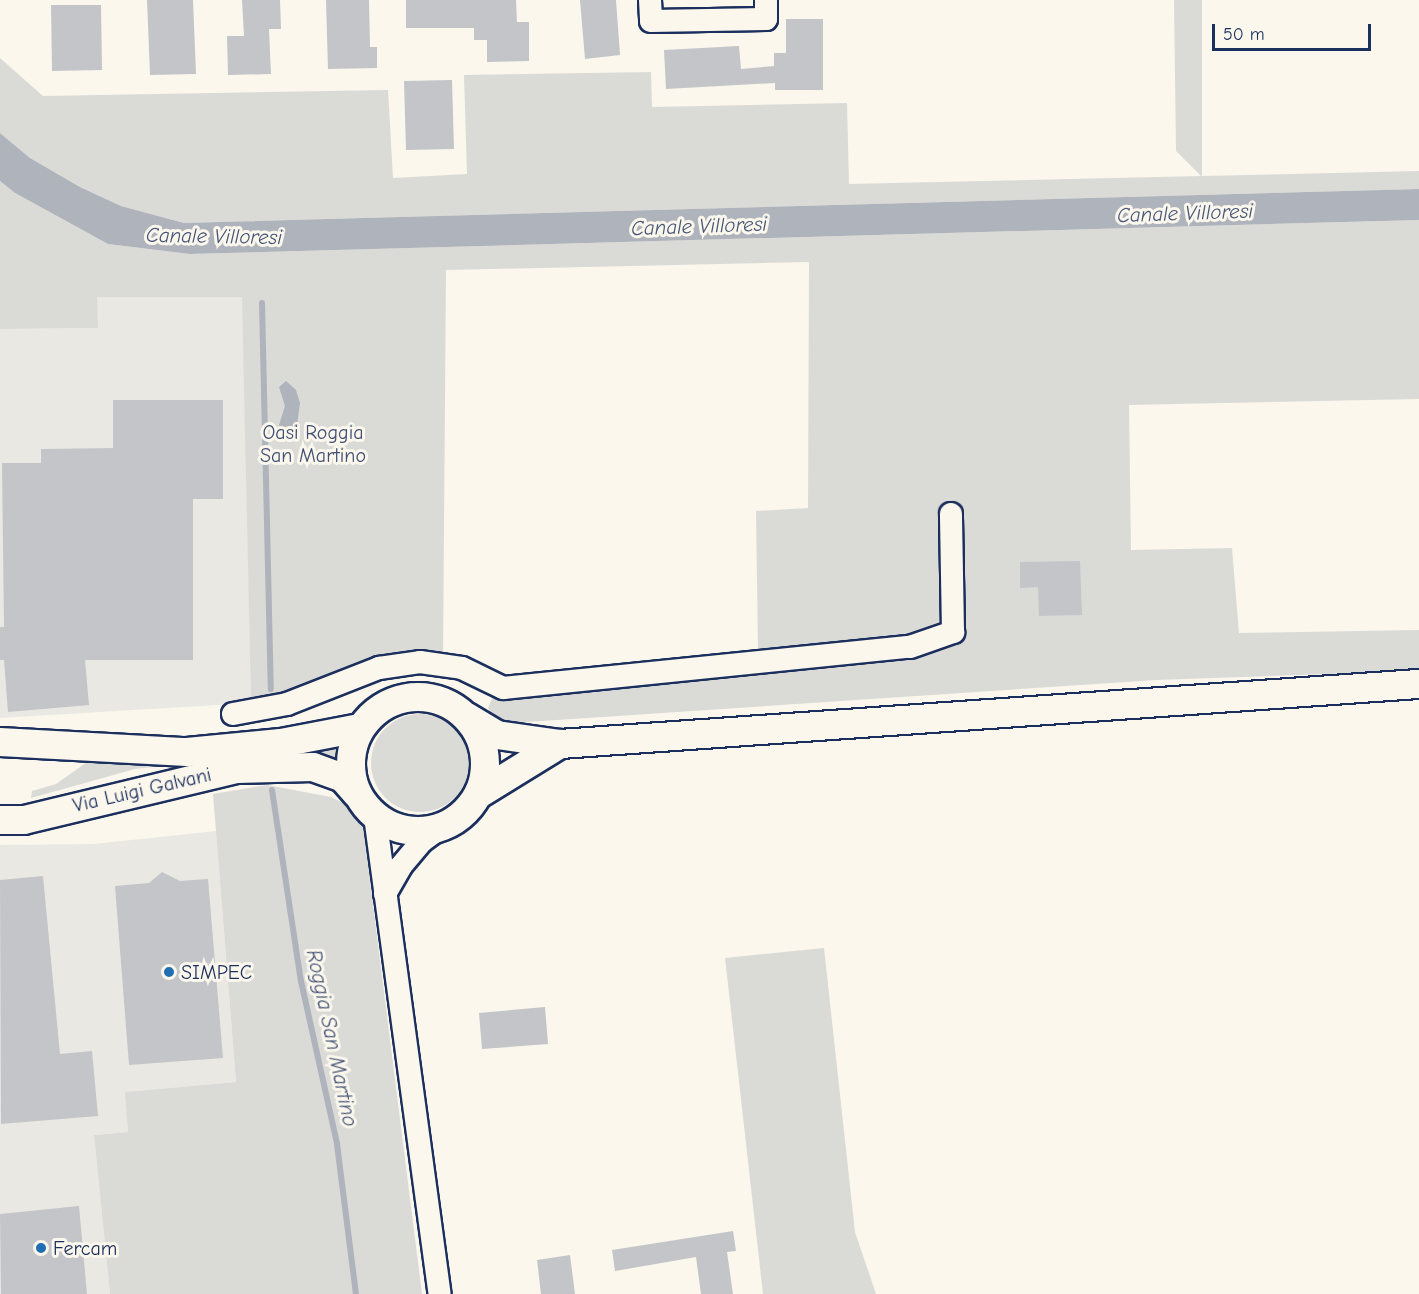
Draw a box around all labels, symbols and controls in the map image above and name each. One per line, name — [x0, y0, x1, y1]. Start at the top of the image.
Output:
scale bar — [1215, 12, 1374, 50]
text: 50 m — [1223, 24, 1265, 45]
water label: Canale Villoresi — [1116, 198, 1254, 228]
water label: Canale Villoresi — [630, 211, 768, 241]
water label: Canale Villoresi — [146, 222, 282, 250]
park label: Oasi Roggia San Martino — [260, 420, 366, 467]
street label: Via Luigi Galvani — [70, 762, 214, 818]
water label: Roggia San Martino — [301, 947, 363, 1129]
place label: SIMPEC — [181, 960, 252, 984]
marker: SIMPEC — [162, 965, 176, 979]
place label: Fercam — [53, 1236, 117, 1260]
marker: Fercam — [34, 1241, 48, 1255]

